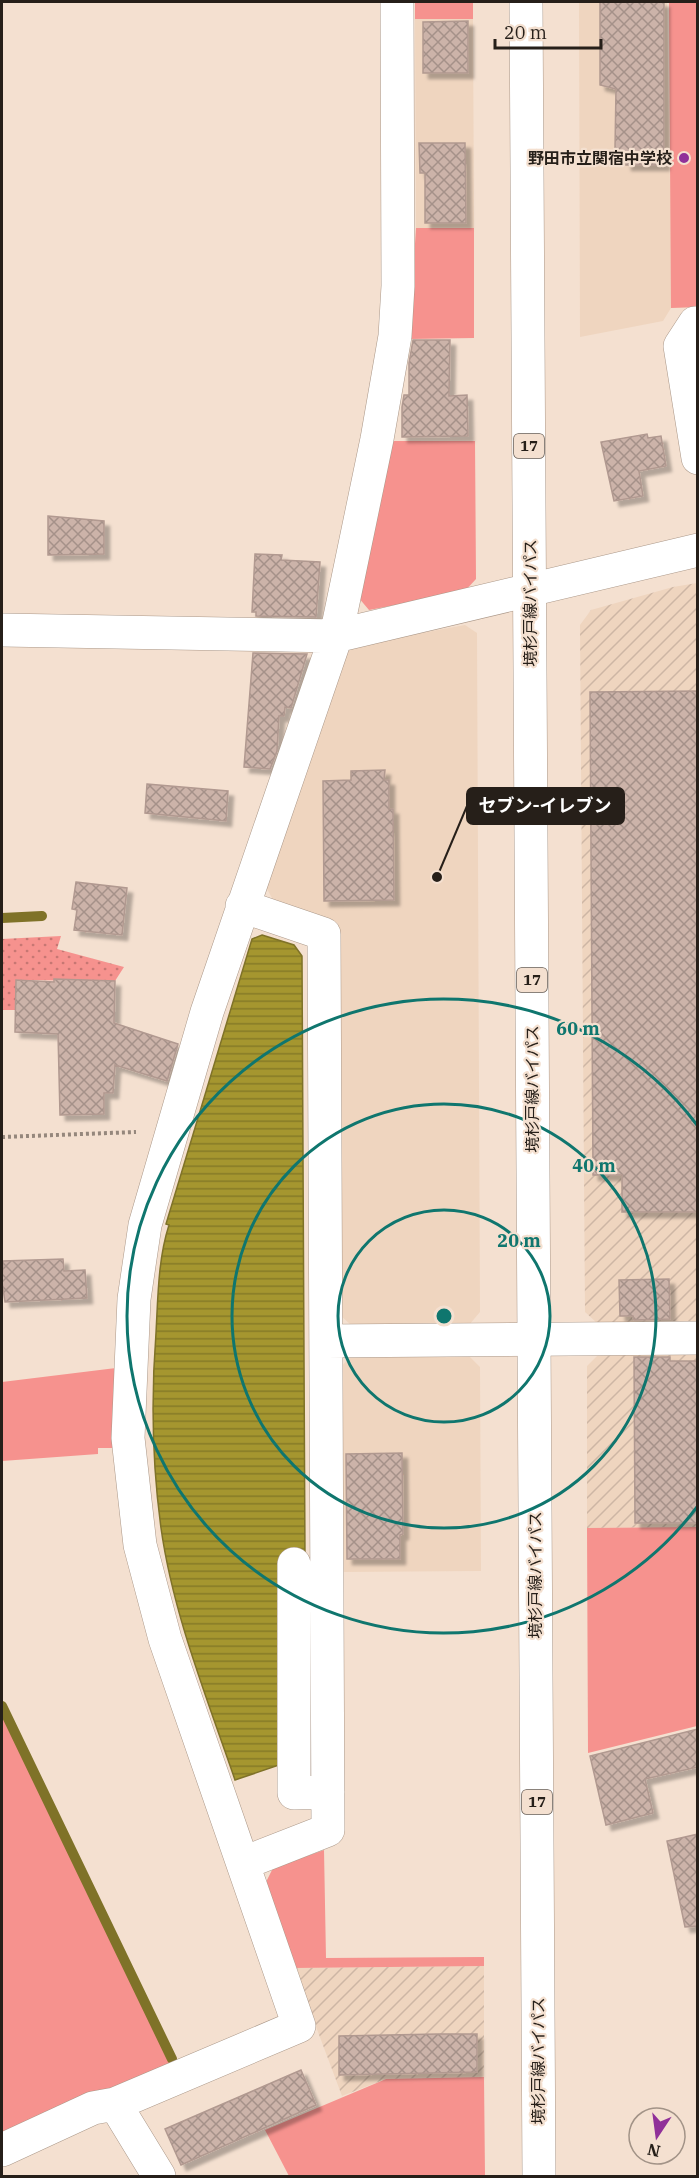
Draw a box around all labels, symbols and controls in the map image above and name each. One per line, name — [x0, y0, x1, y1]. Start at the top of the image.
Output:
scale bar — [495, 12, 602, 50]
text: 20 m — [504, 21, 547, 44]
place label: 野田市立関宿中学校 — [528, 148, 672, 168]
marker: 野田市立関宿中学校 — [677, 151, 691, 165]
road number: 17 — [514, 434, 544, 458]
street label: 境杉戸線バイパス — [520, 539, 540, 667]
callout: セブン-イレブン — [467, 788, 624, 824]
text: セブン-イレブン — [478, 794, 612, 817]
road number: 17 — [517, 968, 547, 992]
text: 60 m — [556, 1017, 600, 1040]
street label: 境杉戸線バイパス — [522, 1025, 542, 1153]
text: 40 m — [572, 1154, 616, 1177]
text: 20 m — [497, 1229, 541, 1252]
centre of rings — [434, 1306, 454, 1326]
street label: 境杉戸線バイパス — [525, 1511, 545, 1639]
road number: 17 — [522, 1790, 552, 1814]
street label: 境杉戸線バイパス — [528, 1997, 548, 2125]
north arrow — [627, 2106, 687, 2166]
text: N — [645, 2139, 662, 2162]

